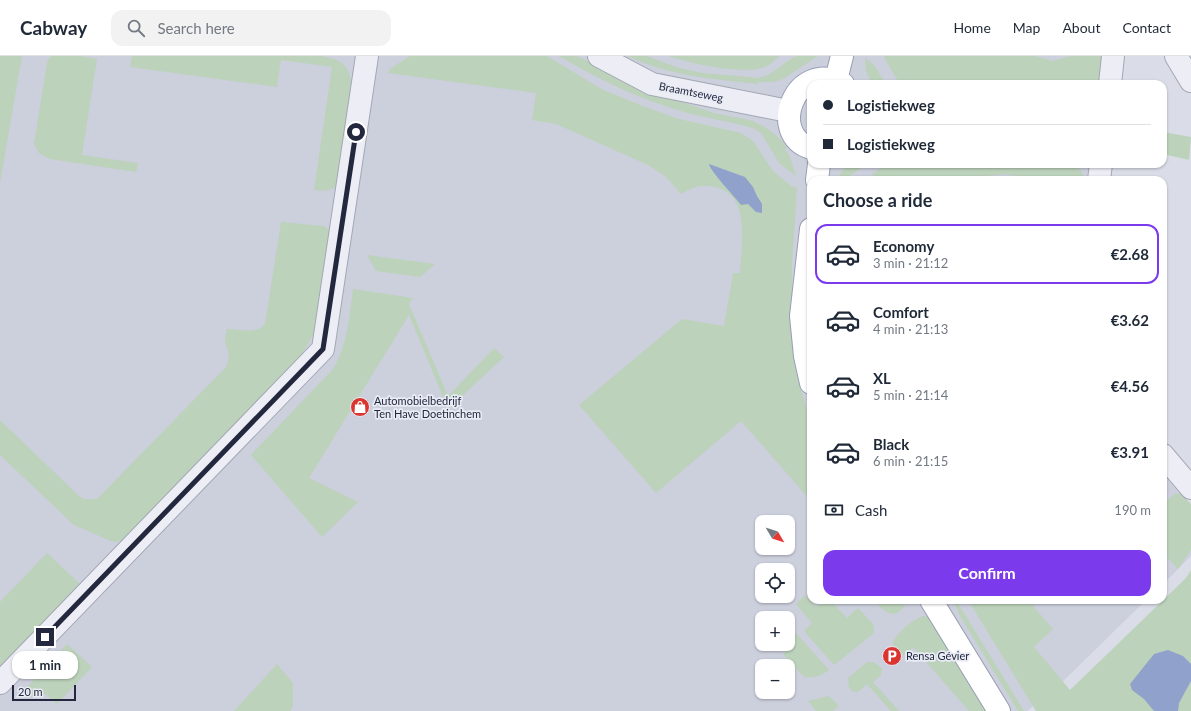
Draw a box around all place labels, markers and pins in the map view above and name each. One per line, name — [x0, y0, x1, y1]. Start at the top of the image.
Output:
place label: Automobielbedrijf Ten Have Doetinchem — [374, 394, 481, 420]
shop icon: Automobielbedrijf Ten Have Doetinchem — [349, 396, 371, 418]
parking icon: Rensa Gévier — [881, 645, 903, 667]
place label: Rensa Gévier — [906, 649, 969, 662]

